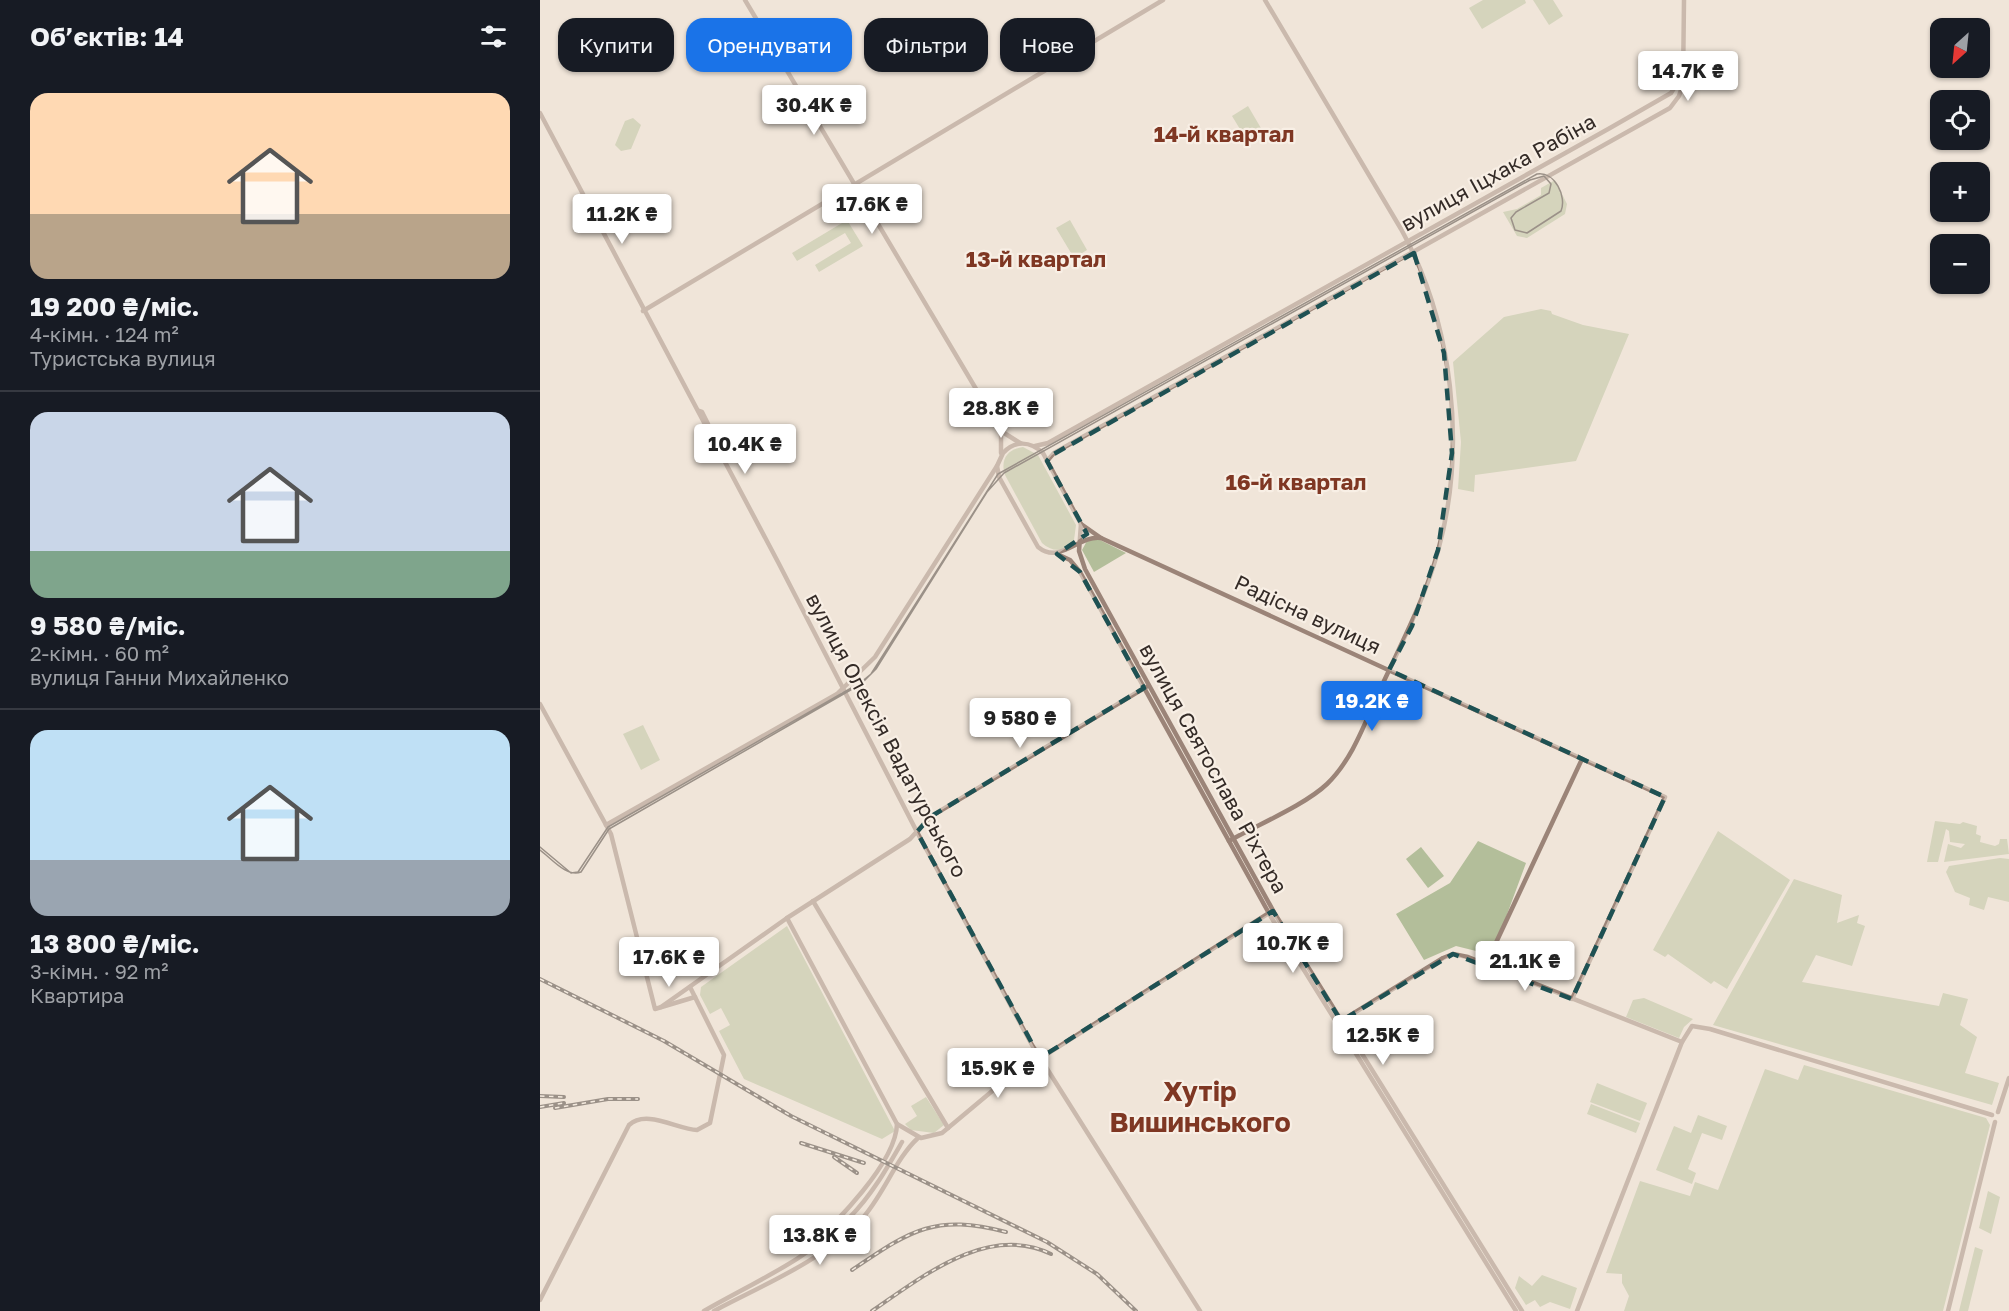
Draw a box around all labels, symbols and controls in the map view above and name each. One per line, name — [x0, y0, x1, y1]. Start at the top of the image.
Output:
chip: Купити — [558, 18, 674, 72]
chip: Орендувати — [686, 18, 852, 72]
chip: Фільтри — [864, 18, 988, 72]
chip: Нове — [1000, 18, 1095, 72]
north arrow — [1930, 18, 1990, 78]
map controls — [1930, 18, 1990, 294]
icon: filters — [477, 20, 510, 53]
text: Об’єктів: 14 — [30, 21, 184, 52]
pin: 14.7K ₴ — [1633, 51, 1743, 102]
text: 14.7K ₴ — [1652, 58, 1724, 82]
pin: 30.4K ₴ — [759, 85, 869, 136]
button: locate — [1930, 90, 1990, 150]
text: 30.4K ₴ — [776, 92, 852, 116]
street label: вулиця Іцхака Рабіна — [1396, 108, 1600, 236]
district label: 14-й квартал — [1154, 120, 1294, 147]
icon: home — [216, 132, 324, 240]
button: + — [1930, 162, 1990, 222]
pin: 17.6K ₴ — [817, 184, 927, 235]
text: 17.6K ₴ — [836, 191, 908, 215]
pin: 11.2K ₴ — [567, 194, 677, 245]
text: 11.2K ₴ — [587, 201, 657, 225]
button: − — [1930, 234, 1990, 294]
district label: 13-й квартал — [966, 245, 1106, 272]
text: 19 200 ₴/міс. — [30, 291, 200, 322]
text: 4-кімн. · 124 m² — [30, 322, 179, 346]
text: Туристська вулиця — [30, 346, 216, 370]
pin: 28.8K ₴ — [946, 388, 1056, 439]
text: 28.8K ₴ — [963, 395, 1039, 419]
pin: 10.4K ₴ — [690, 424, 800, 475]
text: 10.4K ₴ — [708, 431, 782, 455]
icon: home — [216, 451, 324, 559]
district label: 16-й квартал — [1226, 468, 1366, 495]
street label: Радісна вулиця — [1231, 569, 1385, 659]
street label: вулиця Олексія Вадатурського — [801, 588, 973, 882]
text: 9 580 ₴/міс. — [30, 610, 186, 641]
street label: вулиця Святослава Ріхтера — [1134, 639, 1294, 897]
text: 2-кімн. · 60 m² — [30, 641, 169, 665]
text: вулиця Ганни Михайленко — [30, 665, 289, 689]
pin: 19.2K ₴ — [1317, 681, 1427, 732]
text: 19.2K ₴ — [1335, 688, 1409, 712]
pin: 9 580 ₴ — [965, 698, 1075, 749]
text: 9 580 ₴ — [984, 705, 1056, 729]
icon: home — [216, 769, 324, 877]
pin: 10.7K ₴ — [1238, 923, 1348, 974]
text: 13 800 ₴/міс. — [30, 928, 200, 959]
text: 10.7K ₴ — [1257, 930, 1329, 954]
pin: 17.6K ₴ — [614, 937, 724, 988]
pin: 21.1K ₴ — [1470, 941, 1580, 992]
text: 17.6K ₴ — [633, 944, 705, 968]
text: 21.1K ₴ — [1490, 948, 1560, 972]
text: 3-кімн. · 92 m² — [30, 959, 168, 983]
text: Квартира — [30, 983, 124, 1007]
pin: 12.5K ₴ — [1328, 1015, 1438, 1066]
text: 12.5K ₴ — [1347, 1022, 1419, 1046]
pin: 15.9K ₴ — [943, 1048, 1053, 1099]
text: 15.9K ₴ — [961, 1055, 1035, 1079]
district label: Хутір Вишинського — [1109, 1075, 1291, 1138]
pin: 13.8K ₴ — [765, 1215, 875, 1266]
text: 13.8K ₴ — [783, 1222, 857, 1246]

